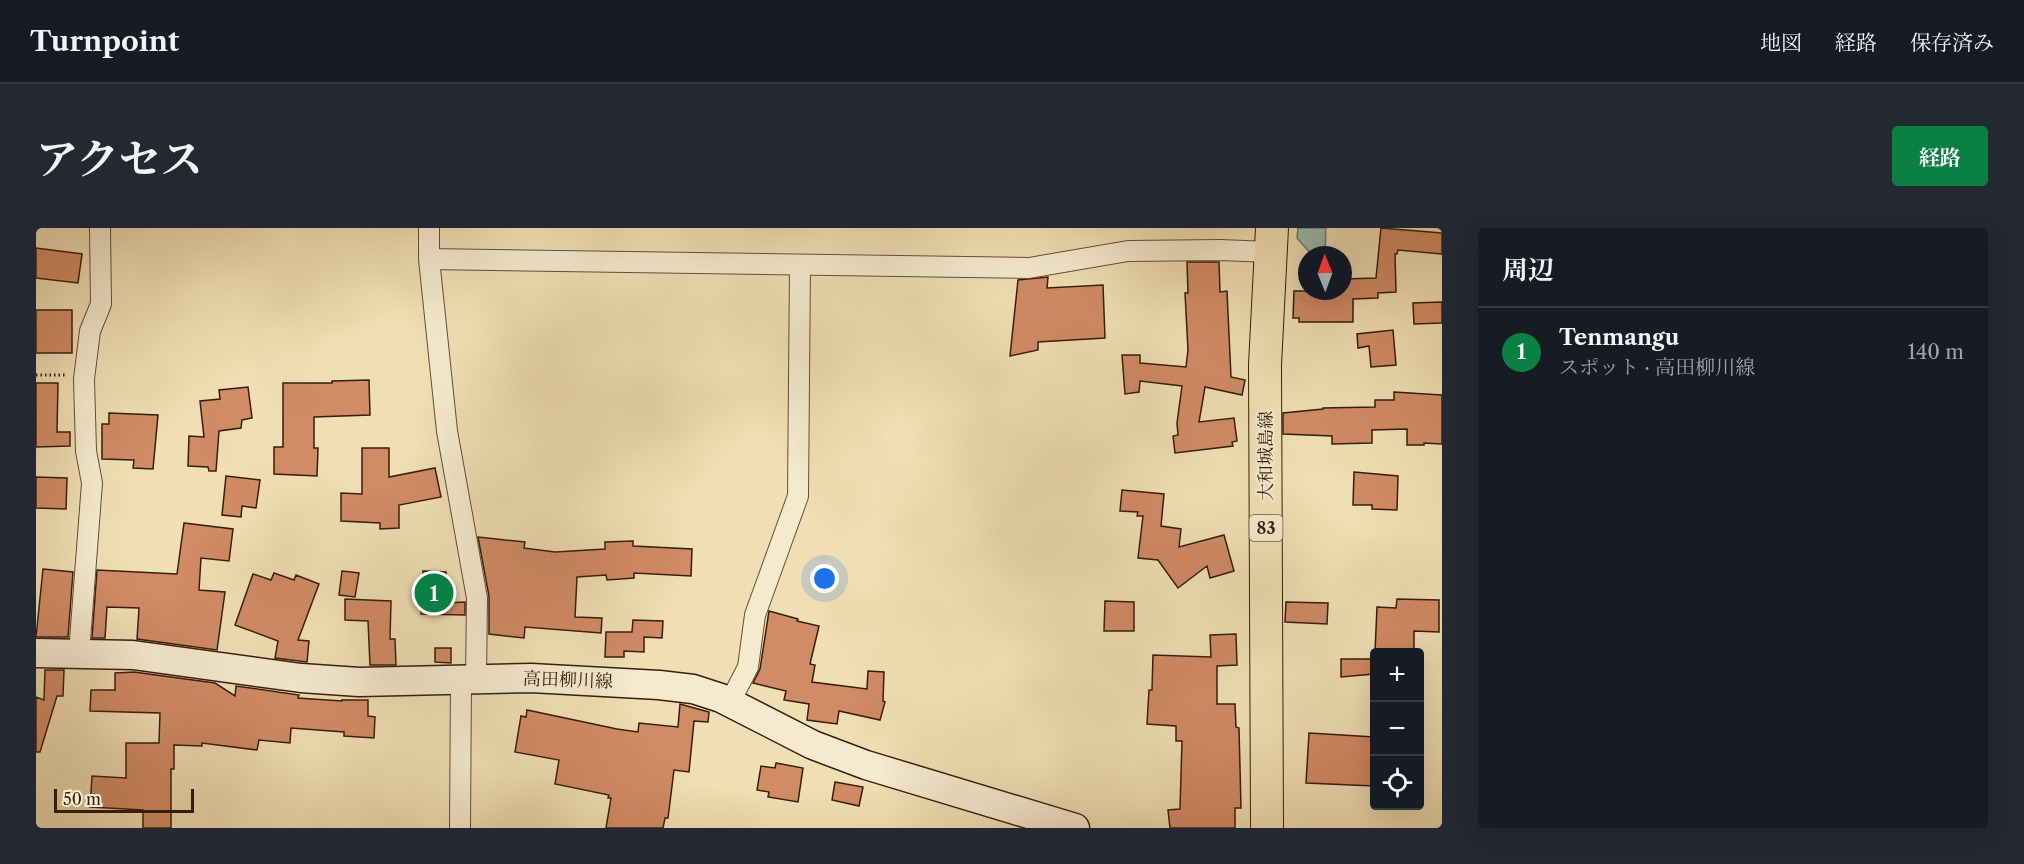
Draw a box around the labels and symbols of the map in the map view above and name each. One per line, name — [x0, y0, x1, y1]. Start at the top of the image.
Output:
north arrow — [1298, 246, 1352, 300]
street label: 大和城島線 — [1255, 411, 1277, 501]
road number: 83 — [1250, 515, 1282, 541]
your location — [810, 564, 839, 593]
pin: 1 — [414, 570, 454, 616]
street label: 高田柳川線 — [523, 667, 613, 693]
scale bar — [54, 786, 194, 814]

